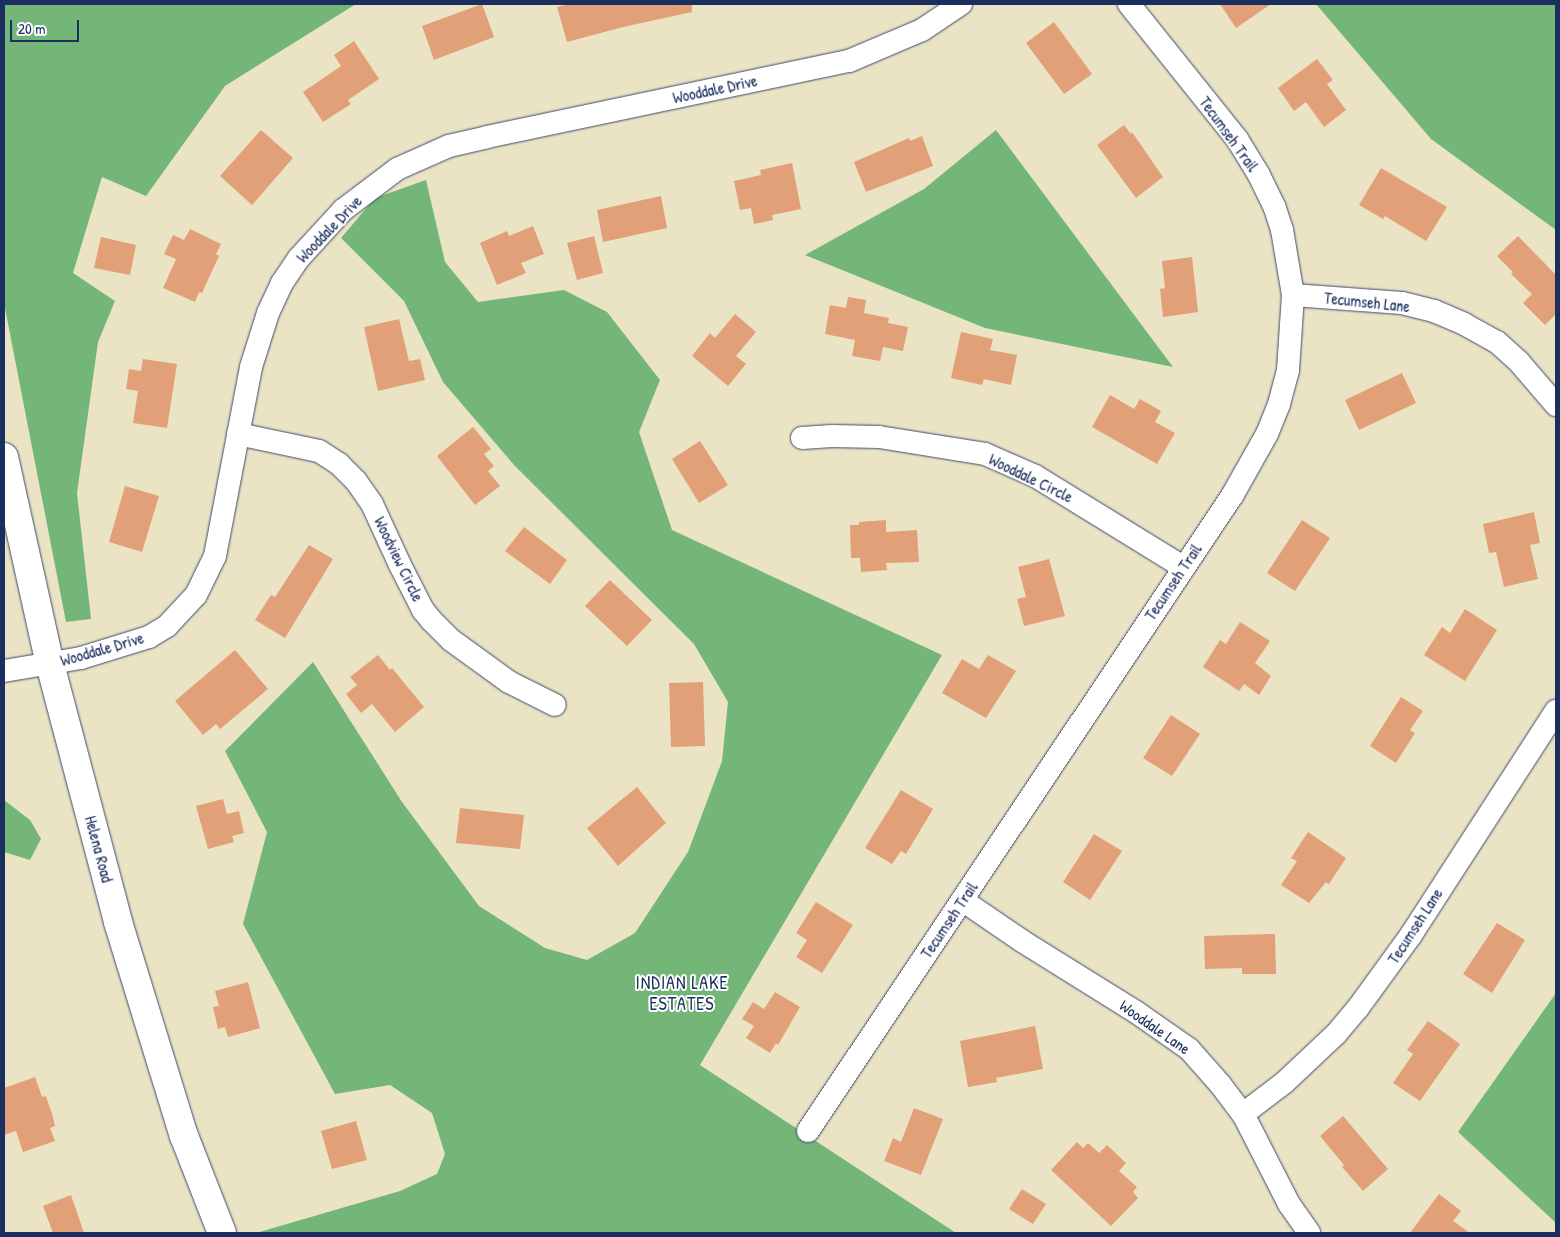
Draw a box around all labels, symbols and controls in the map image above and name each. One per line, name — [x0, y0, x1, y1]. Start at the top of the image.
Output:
scale bar — [12, 10, 81, 42]
text: 20 m — [18, 18, 45, 39]
street label: Wooddale Drive — [671, 71, 759, 107]
street label: Tecumseh Trail — [1195, 93, 1263, 175]
street label: Wooddale Drive — [292, 191, 366, 267]
street label: Tecumseh Lane — [1323, 288, 1411, 316]
street label: Wooddale Circle — [986, 449, 1076, 507]
street label: Woodview Circle — [370, 514, 428, 604]
street label: Tecumseh Trail — [1140, 540, 1206, 624]
street label: Wooddale Drive — [58, 628, 146, 670]
street label: Helena Road — [81, 814, 117, 884]
street label: Tecumseh Trail — [916, 878, 982, 962]
street label: Tecumseh Lane — [1384, 885, 1446, 967]
district label: INDIAN LAKE ESTATES — [634, 973, 730, 1016]
street label: Wooddale Lane — [1116, 996, 1194, 1058]

